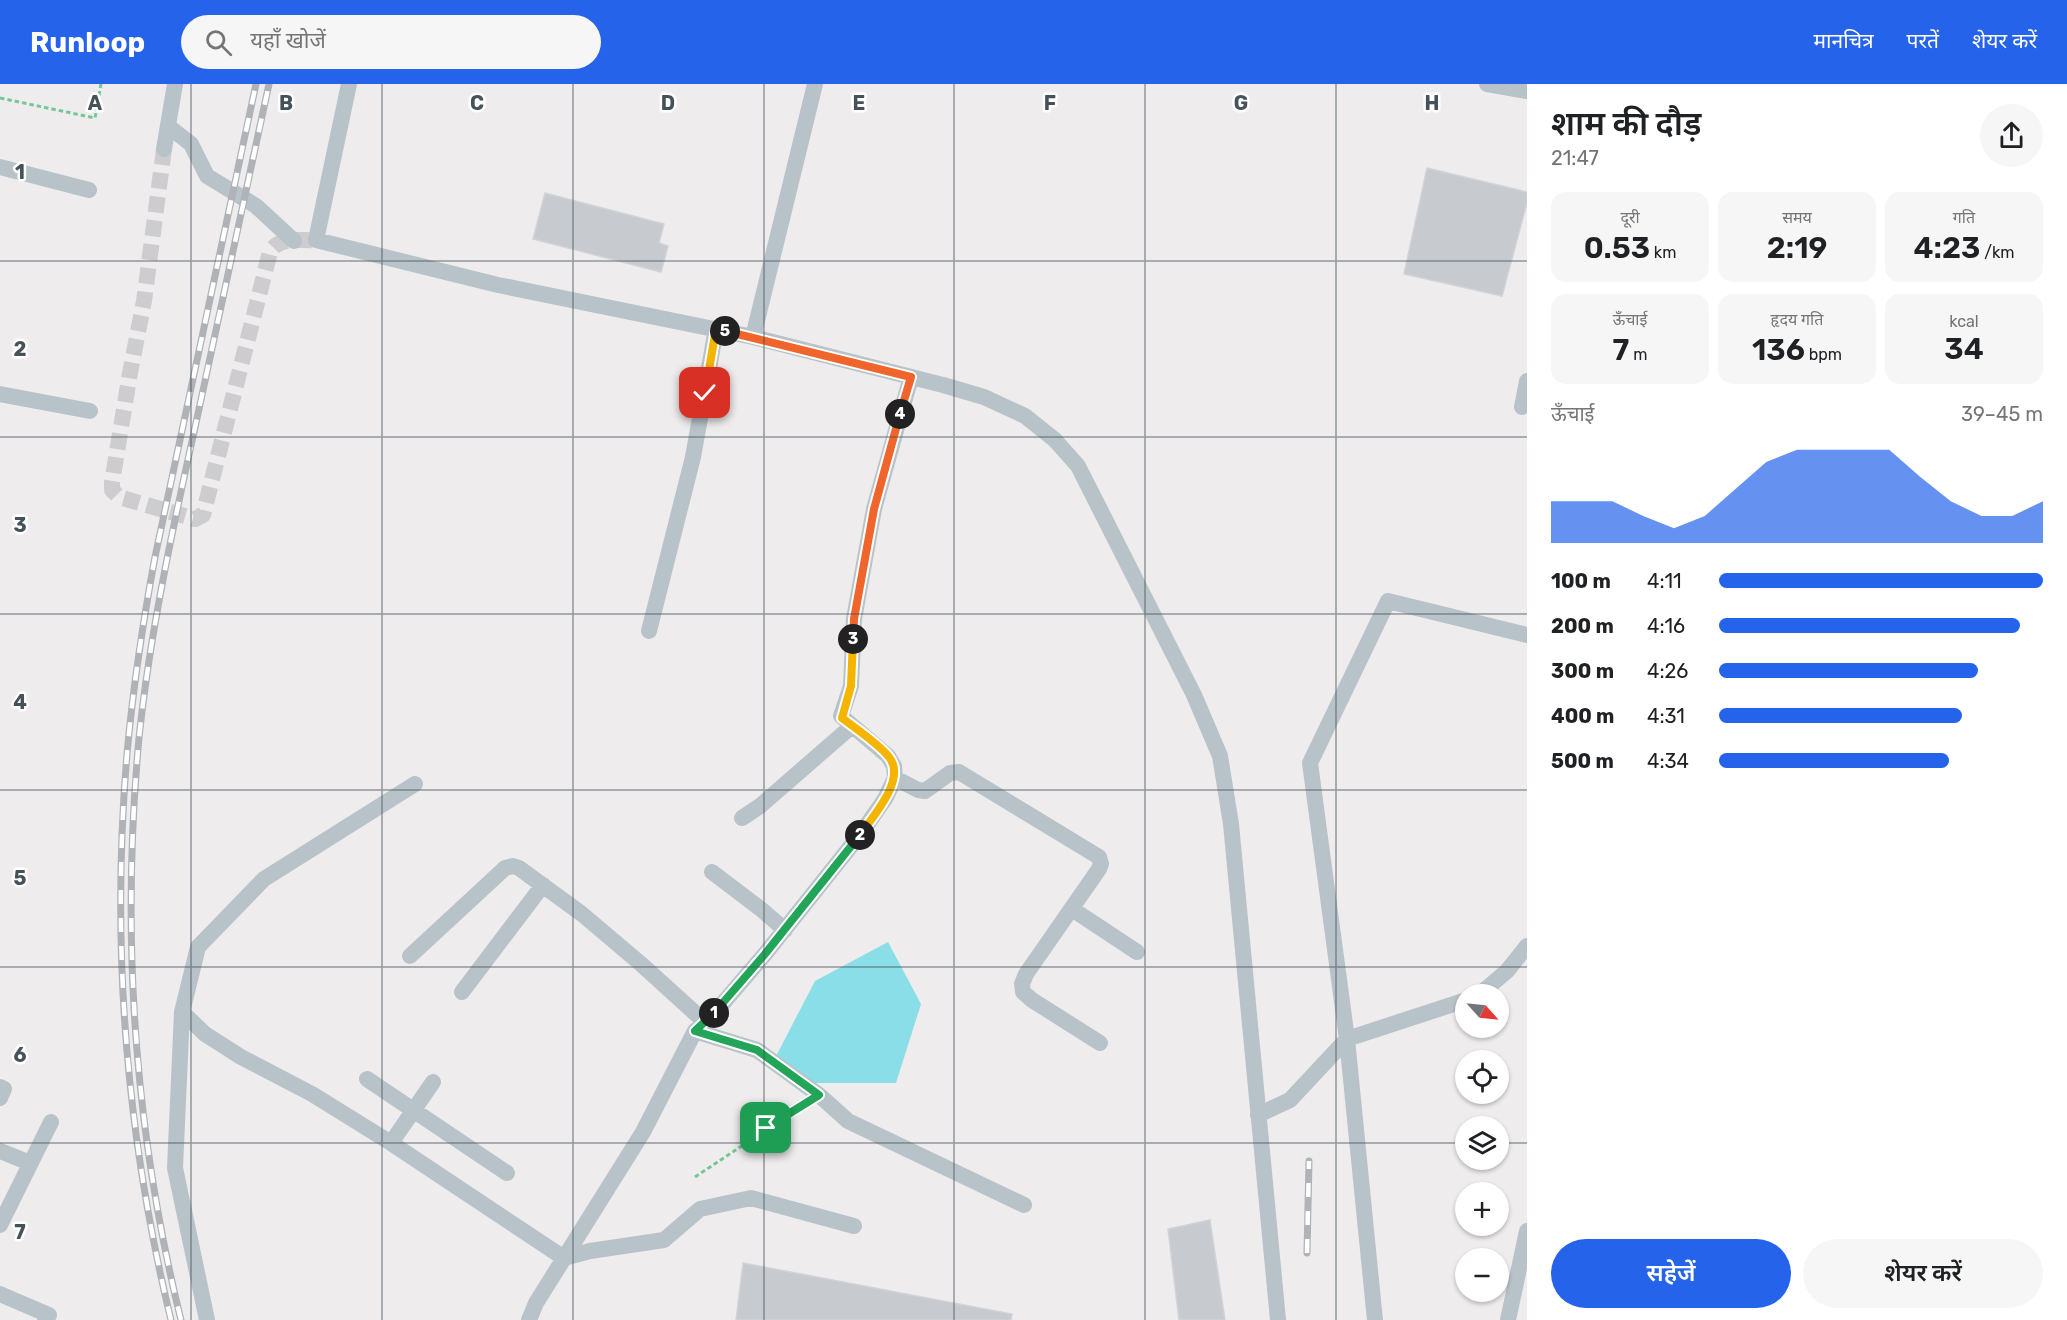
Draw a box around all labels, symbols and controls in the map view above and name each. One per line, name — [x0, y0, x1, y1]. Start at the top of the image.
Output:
search box — [181, 15, 601, 69]
text: Runloop — [30, 26, 145, 59]
icon: search — [202, 26, 235, 59]
text: यहाँ खोजें — [250, 27, 326, 54]
text: मानचित्र — [1814, 28, 1874, 53]
text: परतें — [1907, 28, 1939, 53]
text: शेयर करें — [1972, 28, 2037, 53]
text: A — [88, 91, 103, 115]
text: B — [279, 91, 293, 115]
text: C — [470, 91, 484, 115]
text: D — [661, 91, 675, 115]
text: E — [853, 91, 865, 115]
text: F — [1044, 91, 1056, 115]
text: G — [1234, 91, 1248, 115]
text: H — [1425, 91, 1439, 115]
text: शाम की दौड़ — [1551, 104, 1701, 143]
button: share — [1980, 104, 2043, 167]
text: 21:47 — [1551, 146, 1599, 170]
text: 1 — [15, 160, 25, 184]
text: दूरी — [1620, 208, 1640, 227]
text: समय — [1782, 208, 1812, 227]
text: गति — [1953, 208, 1975, 227]
text: 0.53 — [1584, 230, 1650, 266]
text: 2:19 — [1767, 230, 1827, 266]
text: 4:23 — [1914, 230, 1980, 266]
text: km — [1650, 243, 1676, 262]
text: /km — [1980, 243, 2014, 262]
text: ऊँचाई — [1613, 310, 1647, 329]
text: हृदय गति — [1771, 310, 1823, 329]
text: kcal — [1949, 312, 1979, 331]
pin: 5 — [710, 316, 740, 346]
text: 5 — [720, 321, 730, 340]
text: 34 — [1944, 331, 1984, 367]
text: 7 — [1613, 332, 1629, 368]
text: 136 — [1752, 332, 1805, 368]
text: 2 — [14, 337, 27, 361]
text: m — [1629, 345, 1647, 364]
text: bpm — [1805, 345, 1842, 364]
pin — [679, 367, 730, 418]
icon: check — [688, 376, 721, 409]
pin: 4 — [885, 399, 915, 429]
text: ऊँचाई — [1551, 402, 1594, 426]
text: 39–45 m — [1961, 402, 2043, 426]
text: 4 — [895, 404, 905, 423]
text: 3 — [13, 513, 27, 537]
text: 100 m — [1551, 569, 1611, 593]
text: 4:11 — [1647, 569, 1682, 593]
text: 200 m — [1551, 614, 1614, 638]
text: 4:16 — [1647, 614, 1685, 638]
pin: 3 — [838, 624, 868, 654]
text: 3 — [848, 629, 858, 648]
text: 300 m — [1551, 659, 1614, 683]
text: 4:26 — [1647, 659, 1688, 683]
text: 4 — [13, 690, 27, 714]
text: 400 m — [1551, 704, 1614, 728]
text: 4:31 — [1647, 704, 1685, 728]
text: 500 m — [1551, 749, 1614, 773]
text: 4:34 — [1647, 749, 1689, 773]
pin: 2 — [845, 820, 875, 850]
text: 2 — [855, 825, 865, 844]
text: 5 — [14, 866, 27, 890]
north arrow — [1455, 984, 1509, 1038]
map controls — [1455, 984, 1509, 1302]
pin: 1 — [699, 998, 729, 1028]
text: 1 — [710, 1003, 718, 1022]
text: 6 — [13, 1043, 27, 1067]
button: locate — [1455, 1050, 1509, 1104]
pin — [740, 1102, 791, 1153]
icon: arrive — [749, 1111, 782, 1144]
button: layers — [1455, 1116, 1509, 1170]
button: + — [1455, 1182, 1509, 1236]
text: 7 — [14, 1220, 26, 1244]
button: सहेजें — [1551, 1239, 1791, 1308]
button: शेयर करें — [1803, 1239, 2043, 1308]
button: − — [1455, 1248, 1509, 1302]

